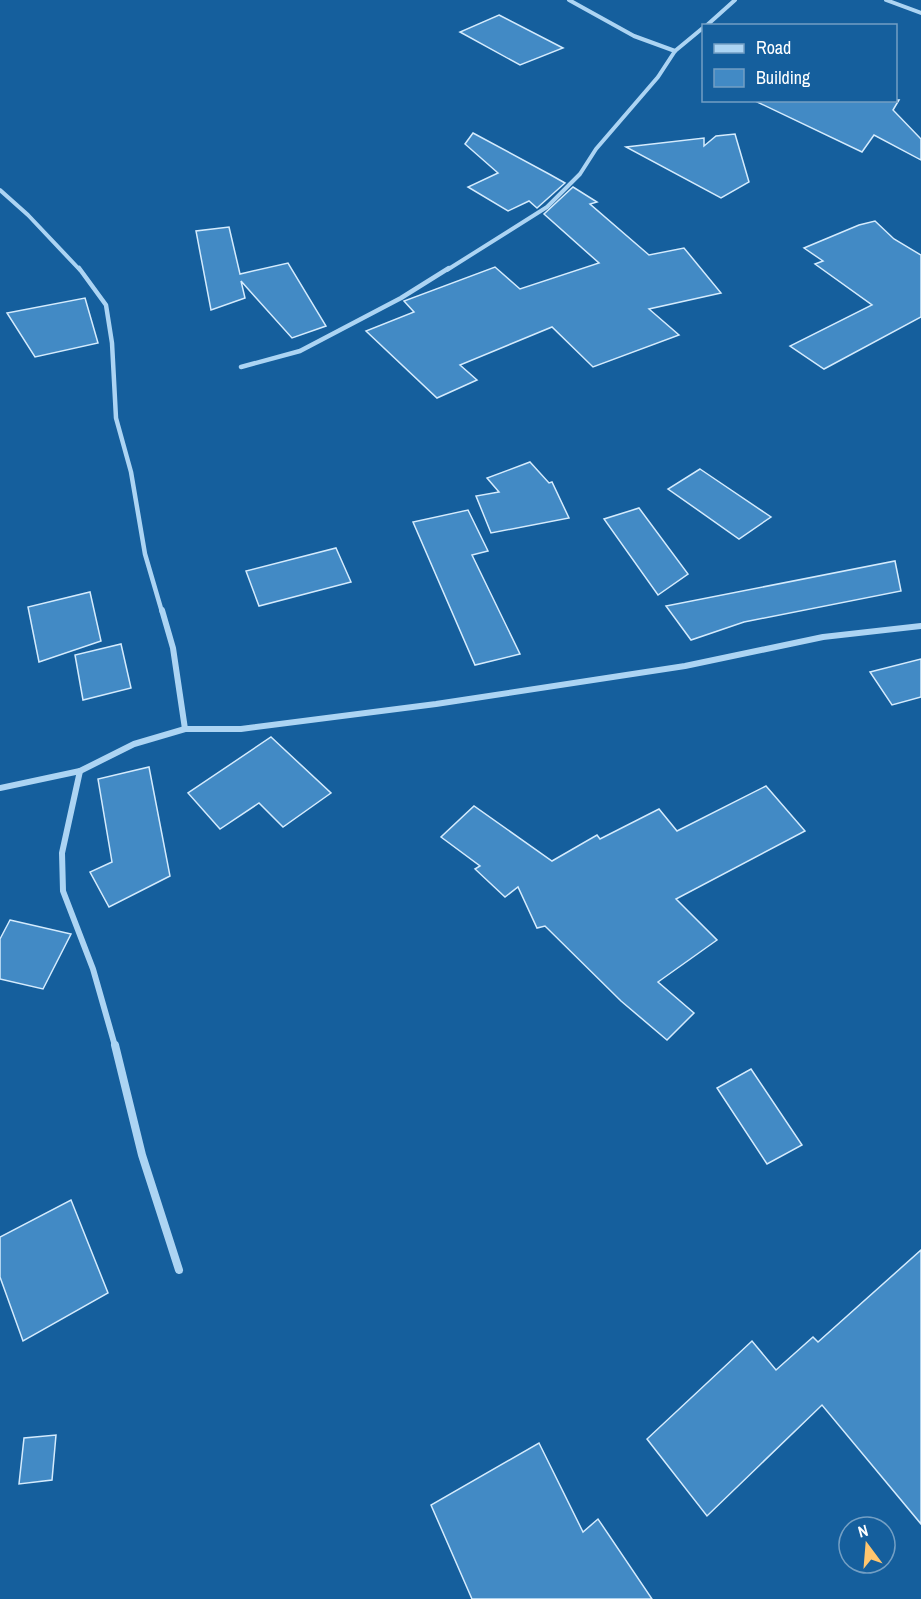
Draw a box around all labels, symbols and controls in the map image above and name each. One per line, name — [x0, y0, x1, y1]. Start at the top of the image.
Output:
legend — [702, 24, 897, 102]
text: Road — [756, 35, 791, 60]
text: Building — [756, 65, 811, 90]
north arrow — [837, 1515, 897, 1575]
text: N — [855, 1519, 870, 1542]

